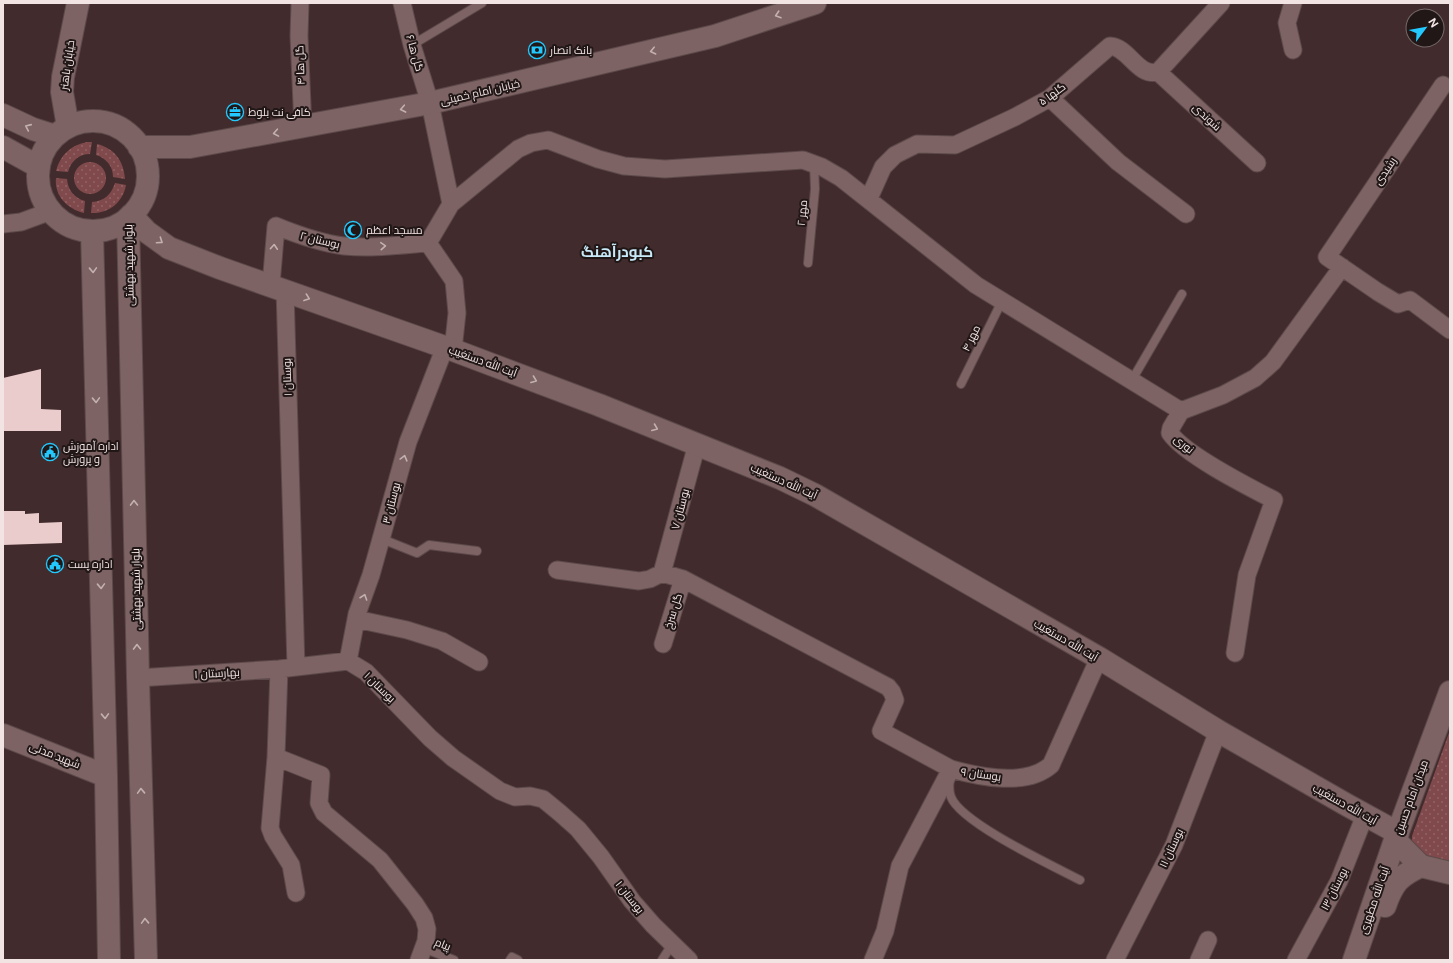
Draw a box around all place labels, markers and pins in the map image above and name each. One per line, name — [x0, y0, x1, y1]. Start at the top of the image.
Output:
bank icon: بانک انصار — [527, 40, 547, 60]
place label: بانک انصار — [549, 44, 592, 57]
office icon: کافی نت بلوط — [225, 102, 245, 122]
place label: کافی نت بلوط — [248, 106, 311, 119]
mosque icon: مسجد اعظم — [343, 220, 363, 240]
place label: مسجد اعظم — [366, 224, 423, 238]
place label: اداره آموزش و پرورش — [63, 440, 119, 466]
public building icon: اداره آموزش و پرورش — [40, 442, 60, 462]
public building icon: اداره پست — [45, 554, 65, 574]
place label: اداره پست — [68, 558, 113, 571]

